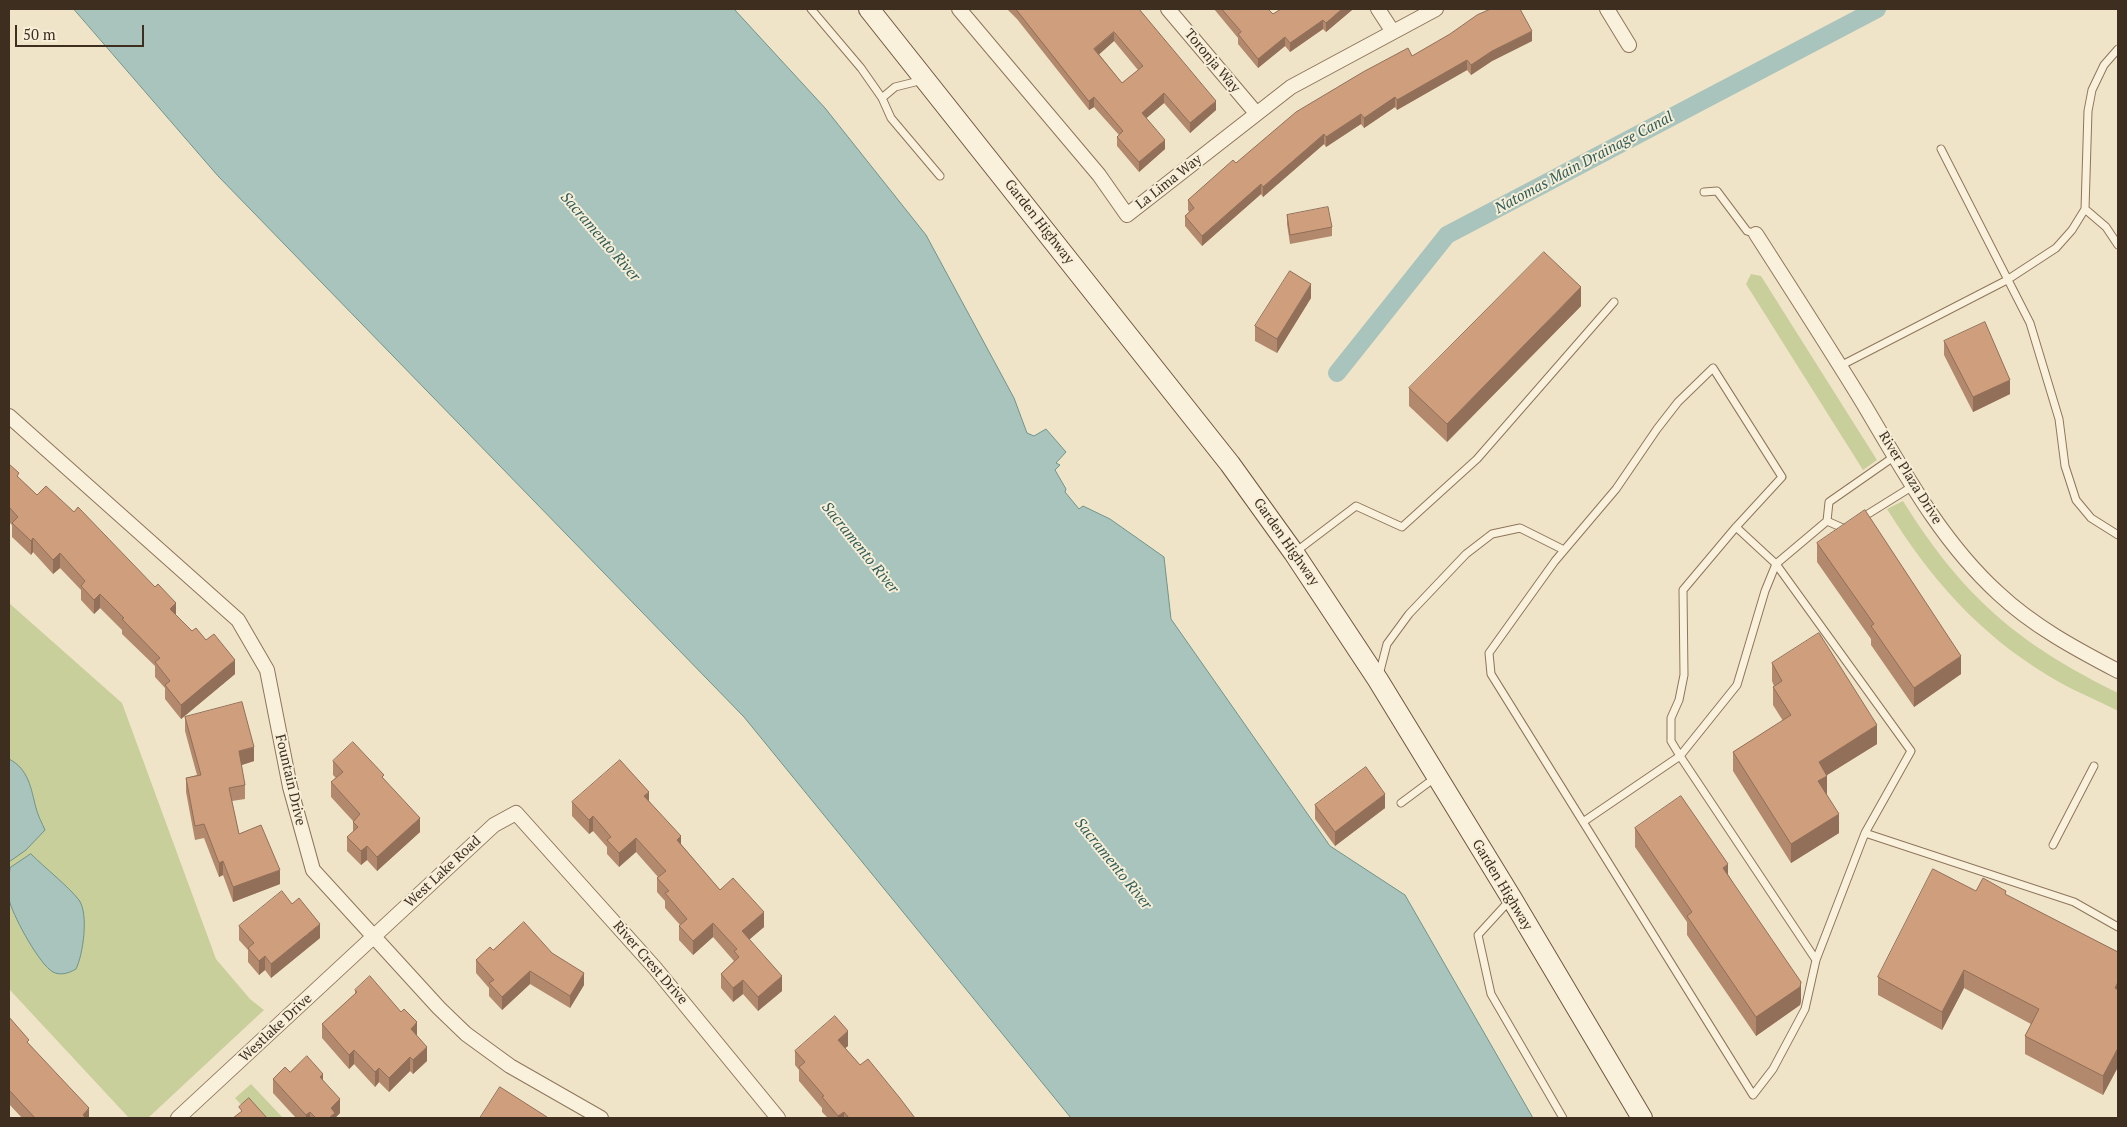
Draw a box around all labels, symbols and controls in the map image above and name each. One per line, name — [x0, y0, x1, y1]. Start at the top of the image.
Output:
scale bar — [18, 15, 146, 47]
text: 50 m — [23, 24, 56, 44]
street label: Toronja Way — [1181, 26, 1243, 96]
water label: Natomas Main Drainage Canal — [1492, 108, 1676, 218]
street label: La Lima Way — [1133, 151, 1205, 213]
street label: Garden Highway — [1001, 176, 1077, 268]
water label: Sacramento River — [556, 189, 644, 285]
street label: River Plaza Drive — [1875, 429, 1945, 527]
street label: Garden Highway — [1250, 495, 1322, 589]
water label: Sacramento River — [818, 499, 902, 597]
street label: Fountain Drive — [271, 733, 309, 827]
water label: Sacramento River — [1071, 815, 1155, 913]
street label: West Lake Road — [402, 833, 484, 911]
street label: Garden Highway — [1468, 837, 1536, 933]
street label: River Crest Drive — [609, 918, 691, 1008]
street label: Westlake Drive — [236, 990, 316, 1066]

